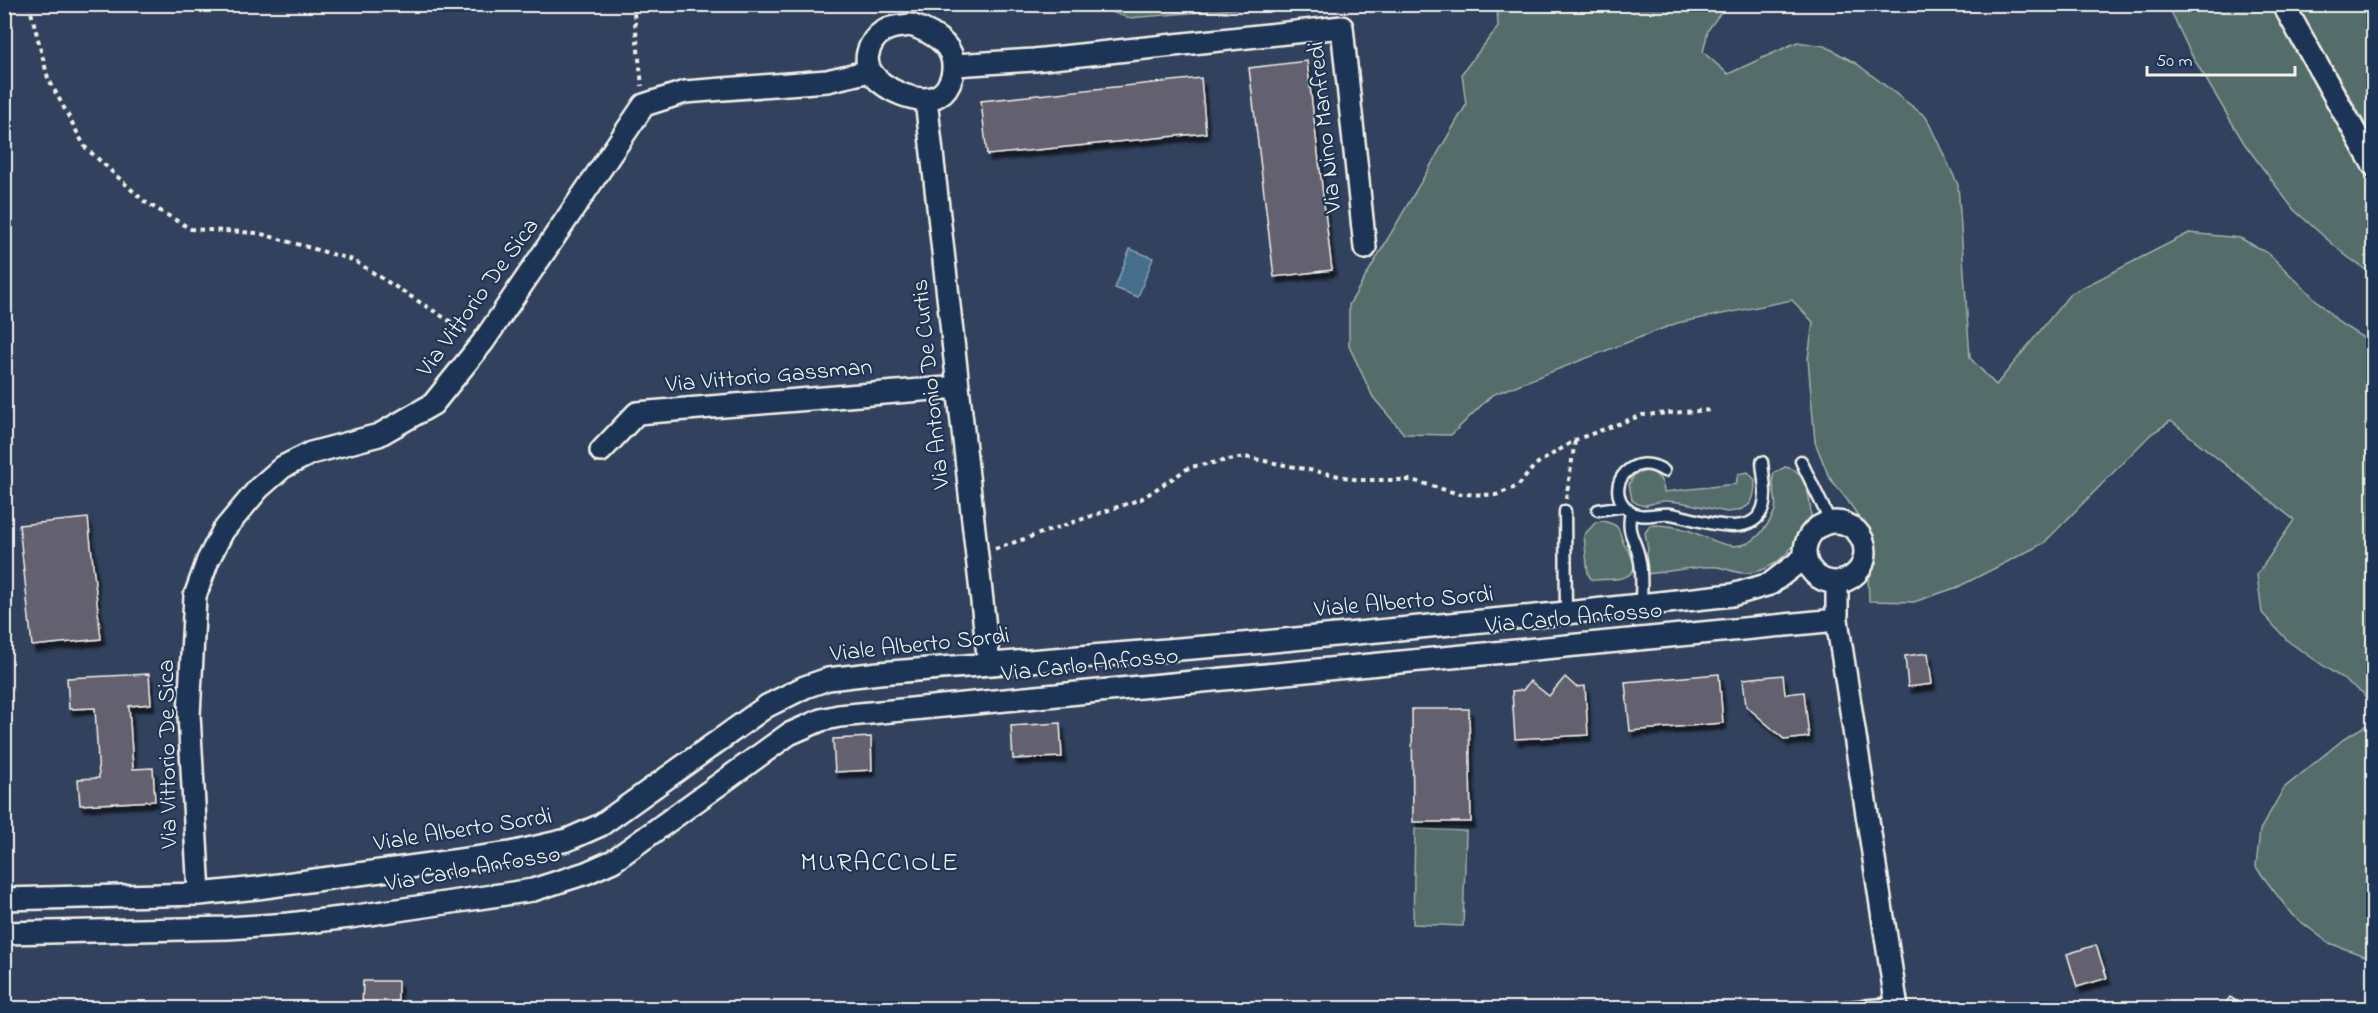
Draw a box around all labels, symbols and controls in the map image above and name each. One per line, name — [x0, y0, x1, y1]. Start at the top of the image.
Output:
street label: Via Nino Manfredi — [1300, 39, 1353, 216]
scale bar — [2147, 39, 2296, 77]
text: 50 m — [2156, 49, 2193, 75]
street label: Via Vittorio De Sica — [409, 211, 549, 386]
street label: Via Antonio De Curtis — [904, 277, 961, 492]
street label: Via Vittorio Gassman — [663, 351, 874, 404]
street label: Viale Alberto Sordi — [1312, 578, 1495, 628]
street label: Via Carlo Anfosso — [1483, 594, 1664, 644]
street label: Viale Alberto Sordi — [828, 619, 1011, 673]
street label: Via Carlo Anfosso — [999, 639, 1180, 693]
street label: Via Vittorio De Sica — [150, 659, 188, 850]
street label: Viale Alberto Sordi — [370, 800, 555, 863]
street label: Via Carlo Anfosso — [382, 837, 563, 903]
district label: MURACCIOLE — [800, 844, 960, 883]

